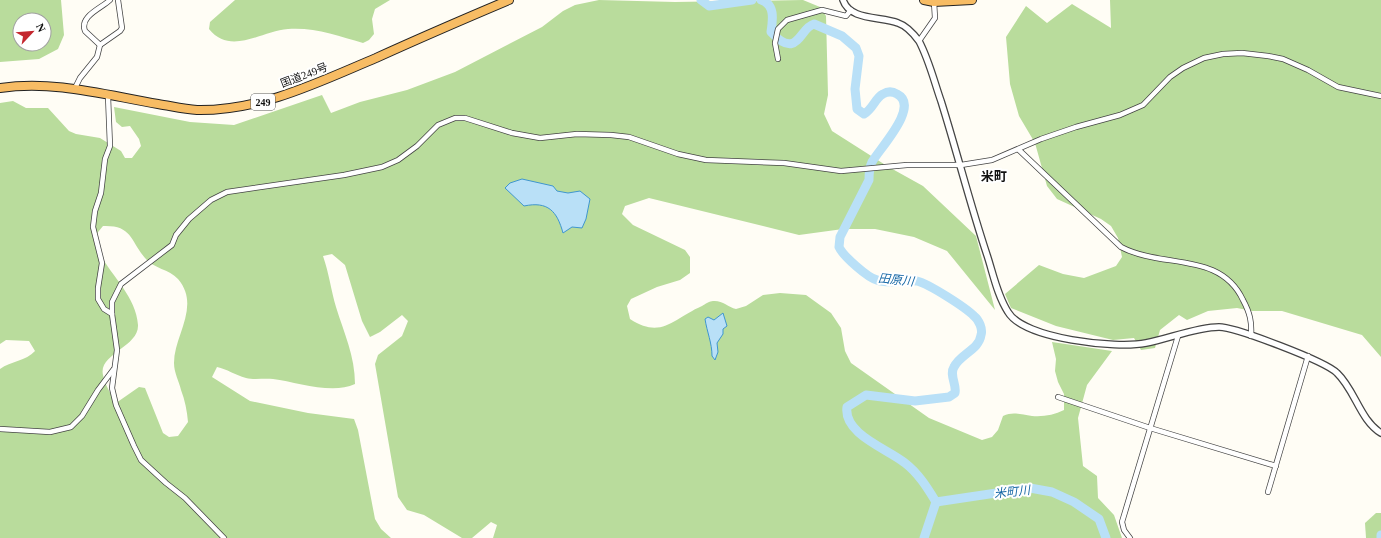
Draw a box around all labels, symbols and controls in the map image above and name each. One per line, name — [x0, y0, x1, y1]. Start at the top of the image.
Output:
north arrow — [12, 12, 52, 52]
text: N — [34, 21, 48, 34]
street label: 国道249号 — [279, 61, 329, 89]
road number: 249 — [251, 94, 275, 110]
district label: 米町 — [981, 169, 1007, 184]
water label: 田原川 — [877, 271, 917, 289]
water label: 米町川 — [993, 483, 1033, 501]

